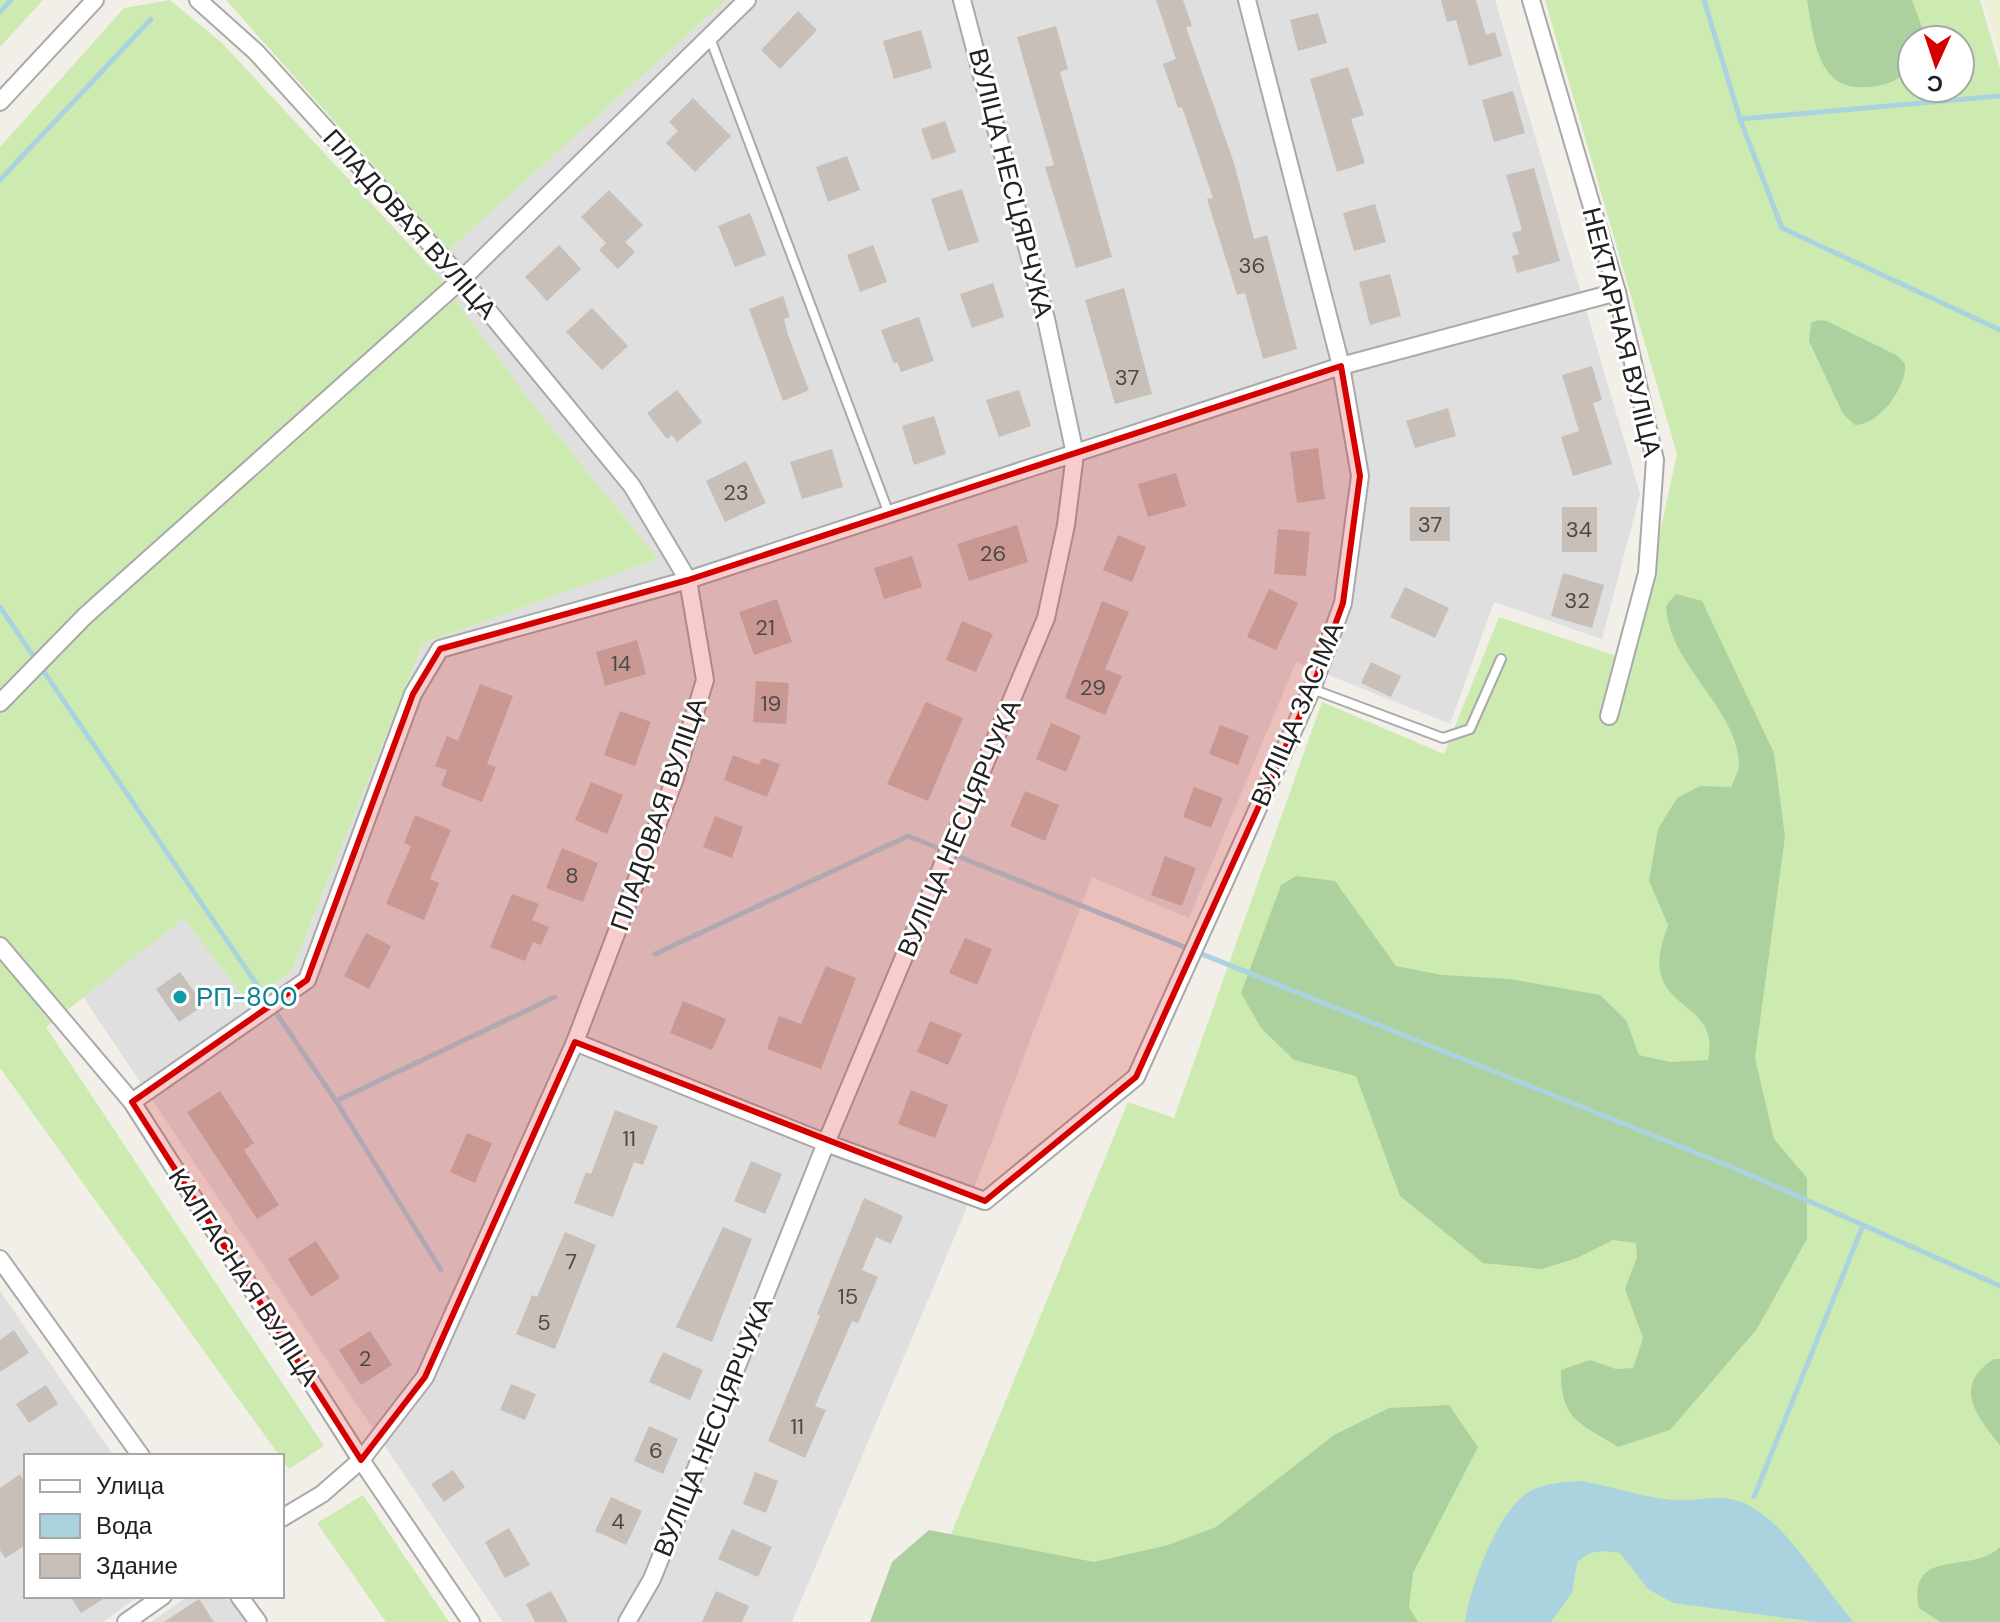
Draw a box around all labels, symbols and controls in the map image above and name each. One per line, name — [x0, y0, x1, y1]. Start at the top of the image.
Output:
north arrow — [1896, 24, 1976, 104]
street label: ВУЛІЦА НЕСЦЯРЧУКА — [961, 45, 1061, 322]
text: С — [1926, 69, 1944, 98]
street label: ПЛАДОВАЯ ВУЛІЦА — [316, 122, 505, 327]
street label: НЕКТАРНАЯ ВУЛІЦА — [1575, 204, 1670, 461]
house number: 36 — [1239, 251, 1265, 280]
house number: 37 — [1115, 363, 1139, 392]
house number: 23 — [723, 478, 749, 507]
house number: 37 — [1418, 510, 1442, 539]
house number: 34 — [1566, 515, 1592, 544]
house number: 26 — [980, 539, 1006, 568]
house number: 32 — [1564, 586, 1590, 615]
house number: 21 — [755, 613, 775, 642]
street label: ВУЛІЦА ЗАСІМА — [1243, 616, 1351, 811]
house number: 14 — [611, 649, 631, 678]
house number: 29 — [1080, 673, 1106, 702]
house number: 19 — [761, 689, 781, 718]
street label: ПЛАДОВАЯ ВУЛІЦА — [602, 692, 714, 935]
street label: ВУЛІЦА НЕСЦЯРЧУКА — [889, 694, 1029, 962]
house number: 8 — [565, 861, 579, 890]
place label: РП-800 — [196, 980, 297, 1014]
marker: РП-800 — [171, 988, 189, 1006]
house number: 11 — [622, 1124, 636, 1153]
street label: КАЛГАСНАЯ ВУЛІЦА — [161, 1162, 327, 1393]
house number: 7 — [565, 1247, 577, 1276]
house number: 15 — [838, 1282, 858, 1311]
street label: ВУЛІЦА НЕСЦЯРЧУКА — [645, 1292, 781, 1562]
house number: 5 — [537, 1308, 551, 1337]
house number: 2 — [359, 1344, 371, 1373]
house number: 11 — [790, 1412, 804, 1441]
house number: 6 — [649, 1436, 663, 1465]
legend — [24, 1454, 284, 1598]
text: Улица — [96, 1470, 165, 1501]
house number: 4 — [611, 1507, 625, 1536]
text: Вода — [96, 1510, 153, 1541]
text: Здание — [96, 1550, 178, 1581]

